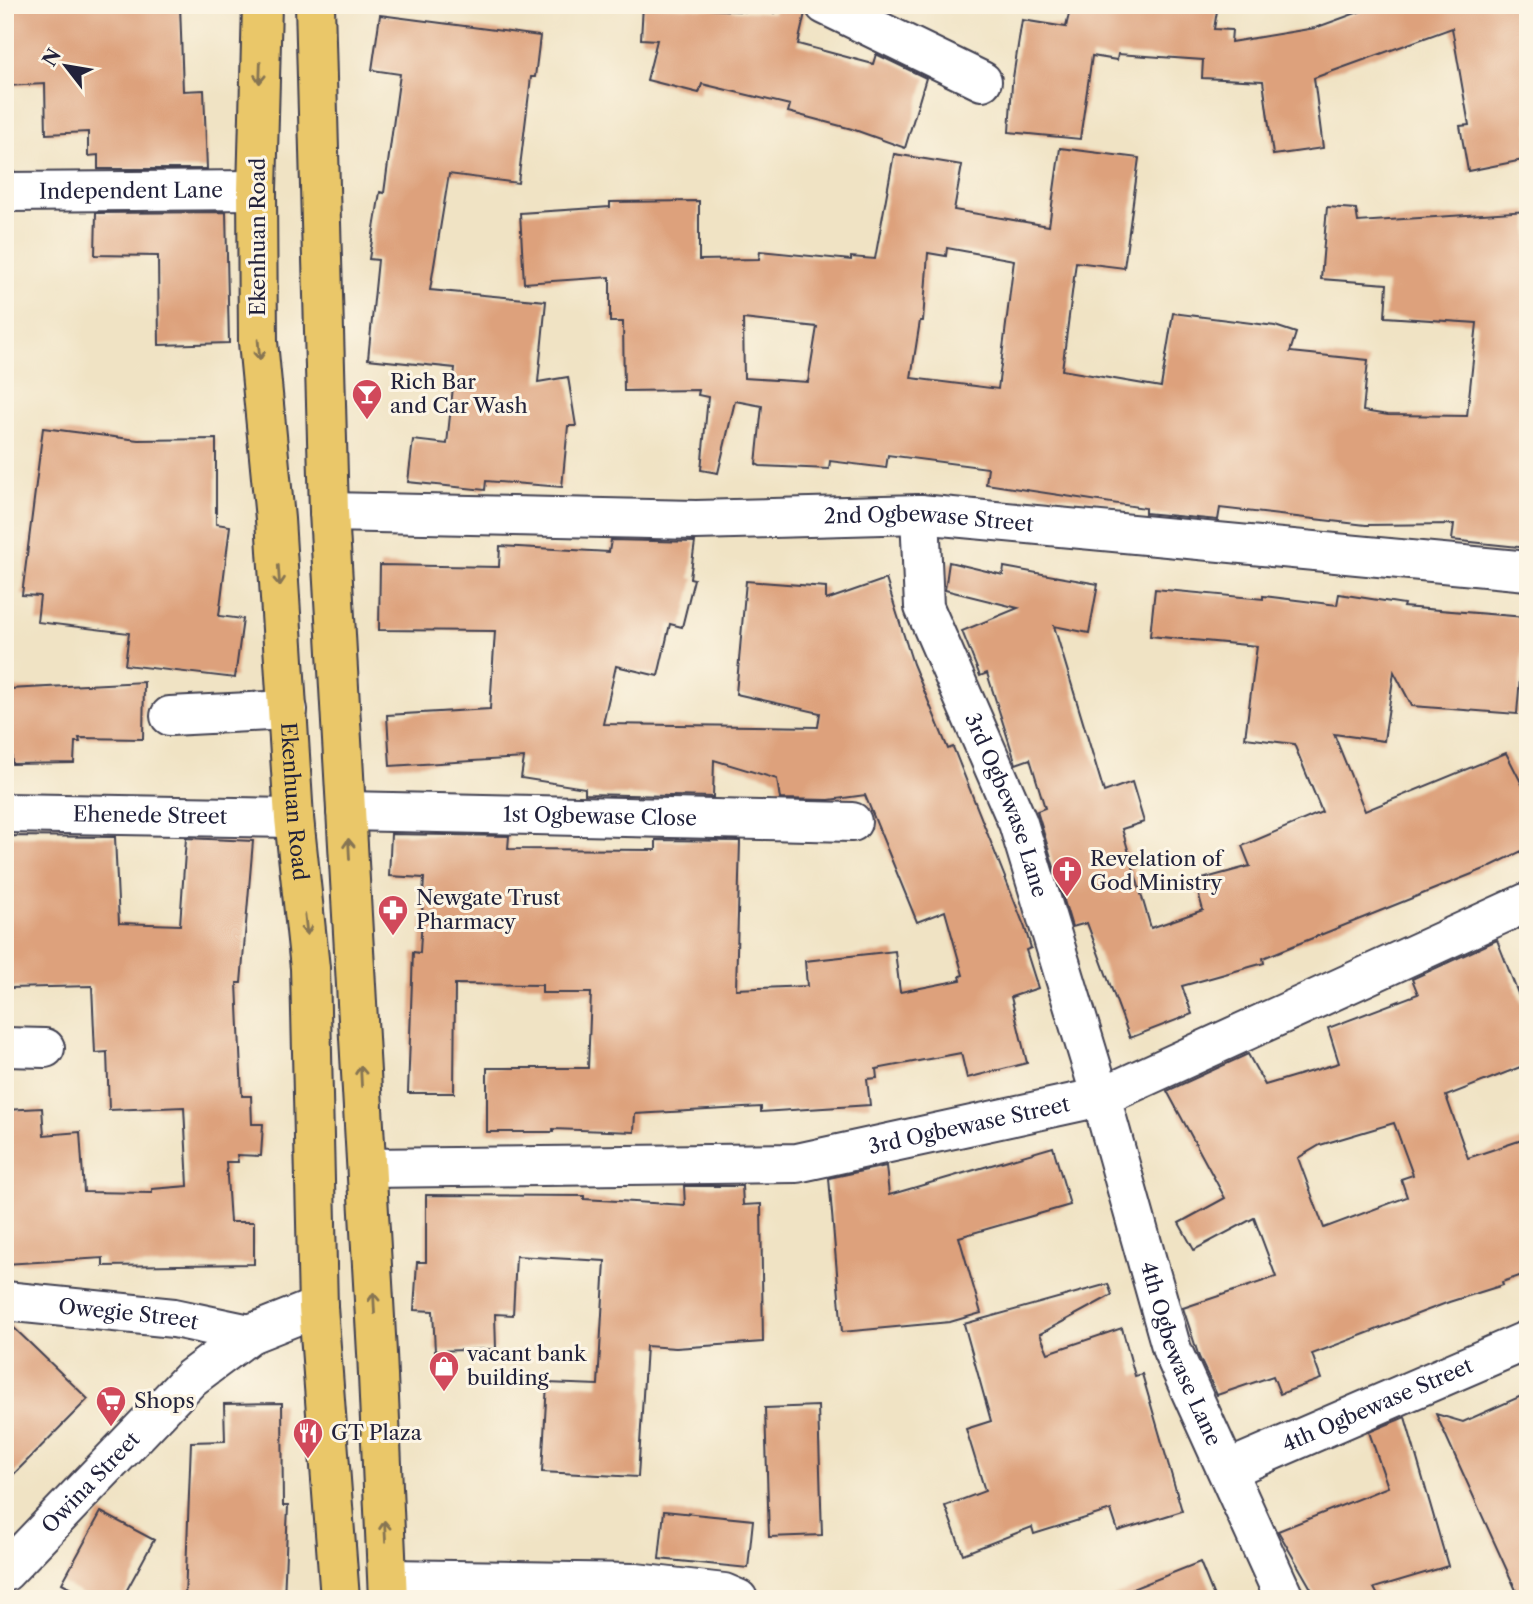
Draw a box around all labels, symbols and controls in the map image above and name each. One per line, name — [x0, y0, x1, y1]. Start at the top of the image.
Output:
north arrow — [32, 32, 102, 102]
text: N — [38, 45, 66, 71]
one-way arrow — [254, 62, 267, 85]
street label: Ekenhuan Road — [245, 158, 270, 316]
street label: Independent Lane — [39, 177, 223, 204]
one-way arrow — [253, 338, 266, 361]
place label: Rich Bar and Car Wash — [390, 369, 528, 418]
bar icon: Rich Bar and Car Wash — [350, 377, 384, 421]
street label: 2nd Ogbewase Street — [823, 501, 1035, 537]
one-way arrow — [273, 565, 286, 587]
street label: 3rd Ogbewase Lane — [960, 709, 1053, 900]
street label: Ekenhuan Road — [276, 722, 314, 882]
street label: Ehenede Street — [73, 801, 228, 829]
street label: 1st Ogbewase Close — [503, 801, 697, 831]
one-way arrow — [342, 838, 355, 861]
place label: Revelation of God Ministry — [1090, 846, 1225, 895]
church icon: Revelation of God Ministry — [1050, 854, 1084, 898]
place label: Newgate Trust Pharmacy — [416, 885, 561, 934]
pharmacy icon: Newgate Trust Pharmacy — [376, 893, 410, 937]
one-way arrow — [299, 914, 312, 936]
one-way arrow — [355, 1065, 368, 1088]
street label: 3rd Ogbewase Street — [866, 1091, 1072, 1159]
street label: 4th Ogbewase Lane — [1136, 1259, 1227, 1450]
one-way arrow — [368, 1292, 381, 1315]
street label: Owegie Street — [57, 1293, 201, 1335]
place label: vacant bank building — [466, 1341, 587, 1390]
shop icon: vacant bank building — [427, 1349, 461, 1393]
street label: 4th Ogbewase Street — [1278, 1352, 1477, 1457]
supermarket icon: Shops — [94, 1384, 128, 1428]
place label: Shops — [134, 1388, 195, 1413]
restaurant icon: GT Plaza — [291, 1416, 325, 1460]
place label: GT Plaza — [331, 1420, 423, 1445]
street label: Owina Street — [36, 1426, 145, 1538]
one-way arrow — [379, 1519, 392, 1542]

